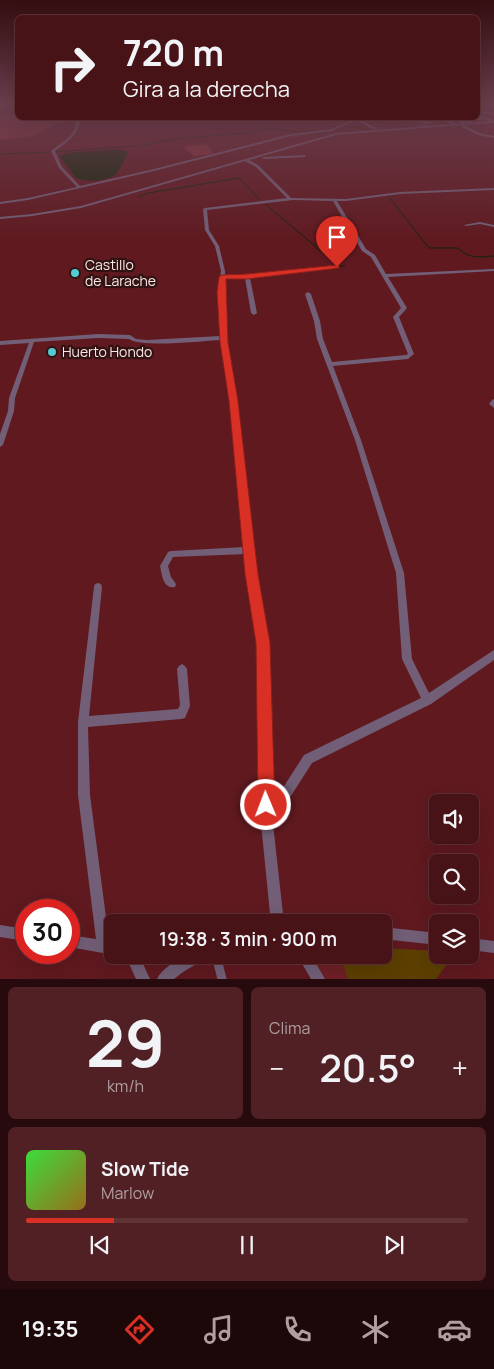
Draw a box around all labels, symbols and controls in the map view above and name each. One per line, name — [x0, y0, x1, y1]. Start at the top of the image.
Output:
text: 720 m — [123, 29, 224, 77]
icon: right — [40, 35, 105, 100]
text: Gira a la derecha — [123, 74, 290, 104]
pin — [316, 216, 358, 267]
icon: arrive — [323, 223, 351, 251]
place label: Castillo de Larache — [85, 255, 156, 290]
marker: Castillo de Larache — [69, 267, 81, 279]
place label: Huerto Hondo — [62, 342, 152, 361]
marker: Huerto Hondo — [46, 346, 58, 358]
position arrow — [239, 778, 291, 830]
map controls — [429, 794, 479, 964]
button: sound — [429, 794, 479, 844]
button: search — [429, 854, 479, 904]
speed limit sign: 30 — [15, 899, 80, 964]
button: layers — [429, 914, 479, 964]
text: 19:38 · 3 min · 900 m — [159, 926, 337, 952]
text: 29 — [86, 998, 165, 1087]
text: Clima — [269, 1017, 310, 1039]
text: 20.5° — [320, 1041, 416, 1093]
text: − — [269, 1049, 284, 1087]
text: + — [452, 1049, 468, 1087]
text: km/h — [107, 1075, 144, 1097]
text: Slow Tide — [101, 1156, 189, 1182]
text: Marlow — [101, 1182, 154, 1204]
icon: previous — [86, 1231, 114, 1259]
icon: pause — [233, 1231, 261, 1259]
icon: next — [380, 1231, 408, 1259]
icon: directions — [122, 1312, 157, 1347]
icon: music — [201, 1312, 236, 1347]
icon: phone — [280, 1312, 315, 1347]
icon: climate — [358, 1312, 393, 1347]
icon: car — [437, 1312, 472, 1347]
text: 19:35 — [22, 1314, 78, 1344]

